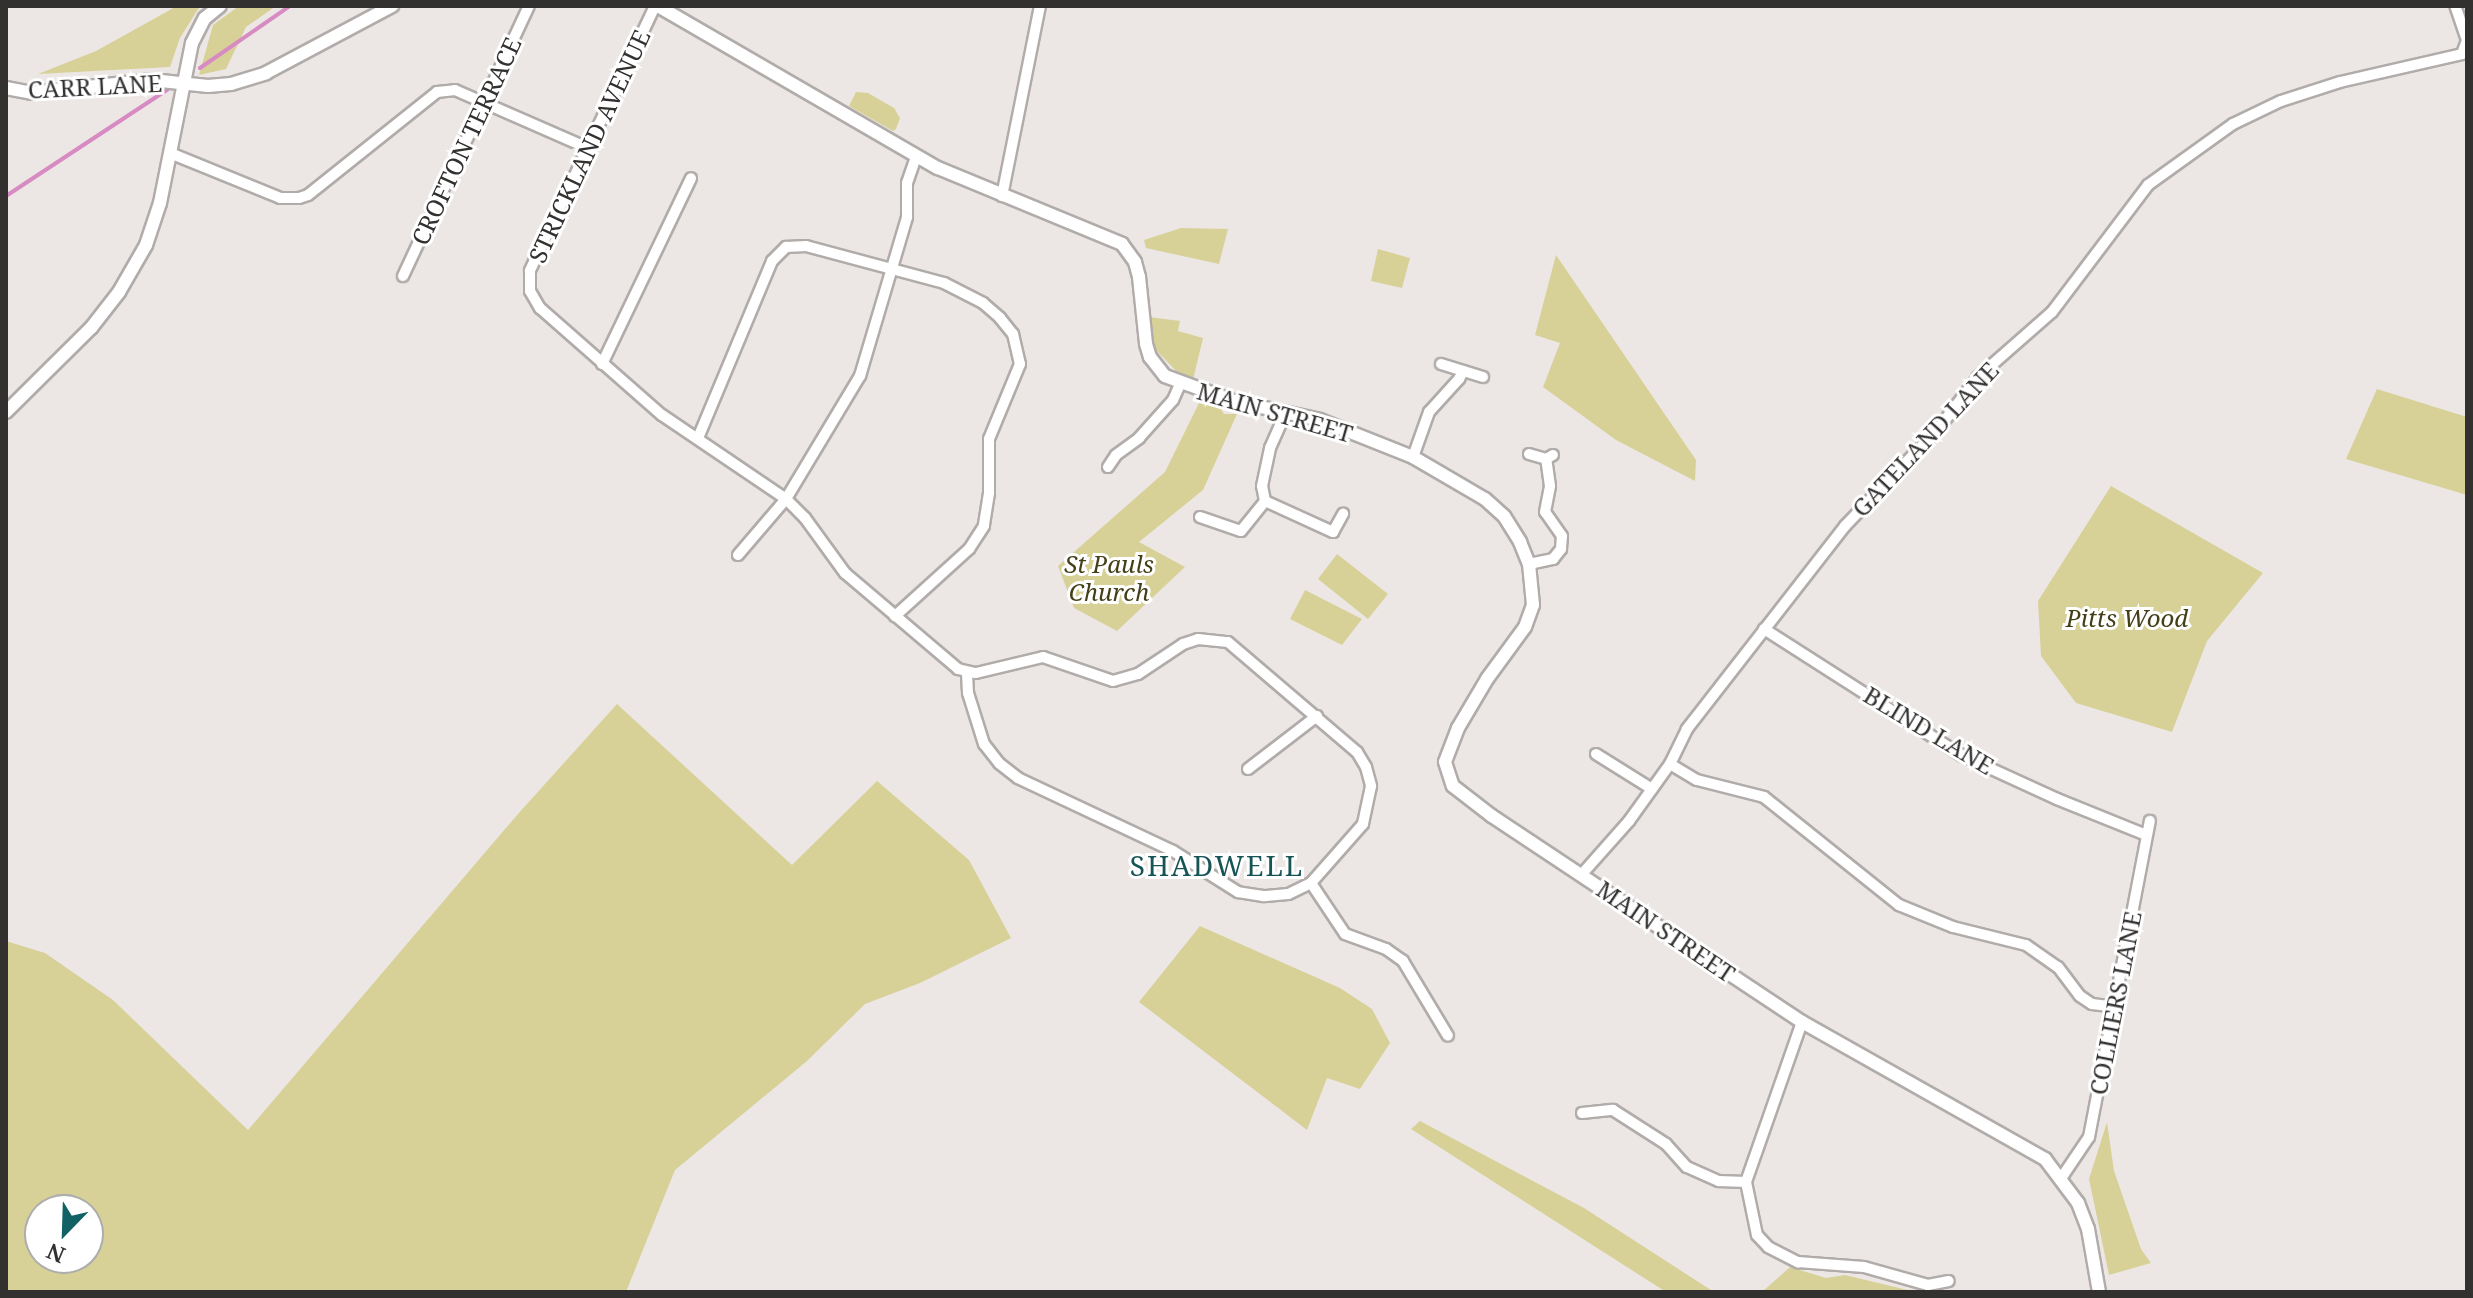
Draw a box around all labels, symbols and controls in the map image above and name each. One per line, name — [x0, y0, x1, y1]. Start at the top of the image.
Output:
street label: STRICKLAND AVENUE — [522, 25, 656, 267]
street label: CROFTON TERRACE — [405, 33, 527, 249]
street label: CARR LANE — [27, 68, 163, 104]
street label: GATELAND LANE — [1846, 356, 2004, 522]
street label: MAIN STREET — [1194, 376, 1356, 448]
park label: St Pauls Church — [1064, 550, 1154, 606]
park label: Pitts Wood — [2066, 604, 2188, 632]
street label: BLIND LANE — [1859, 680, 1999, 780]
district label: SHADWELL — [1130, 848, 1304, 882]
street label: MAIN STREET — [1591, 874, 1741, 988]
street label: COLLIERS LANE — [2083, 909, 2147, 1097]
north arrow — [24, 1194, 104, 1274]
text: N — [42, 1237, 69, 1271]

